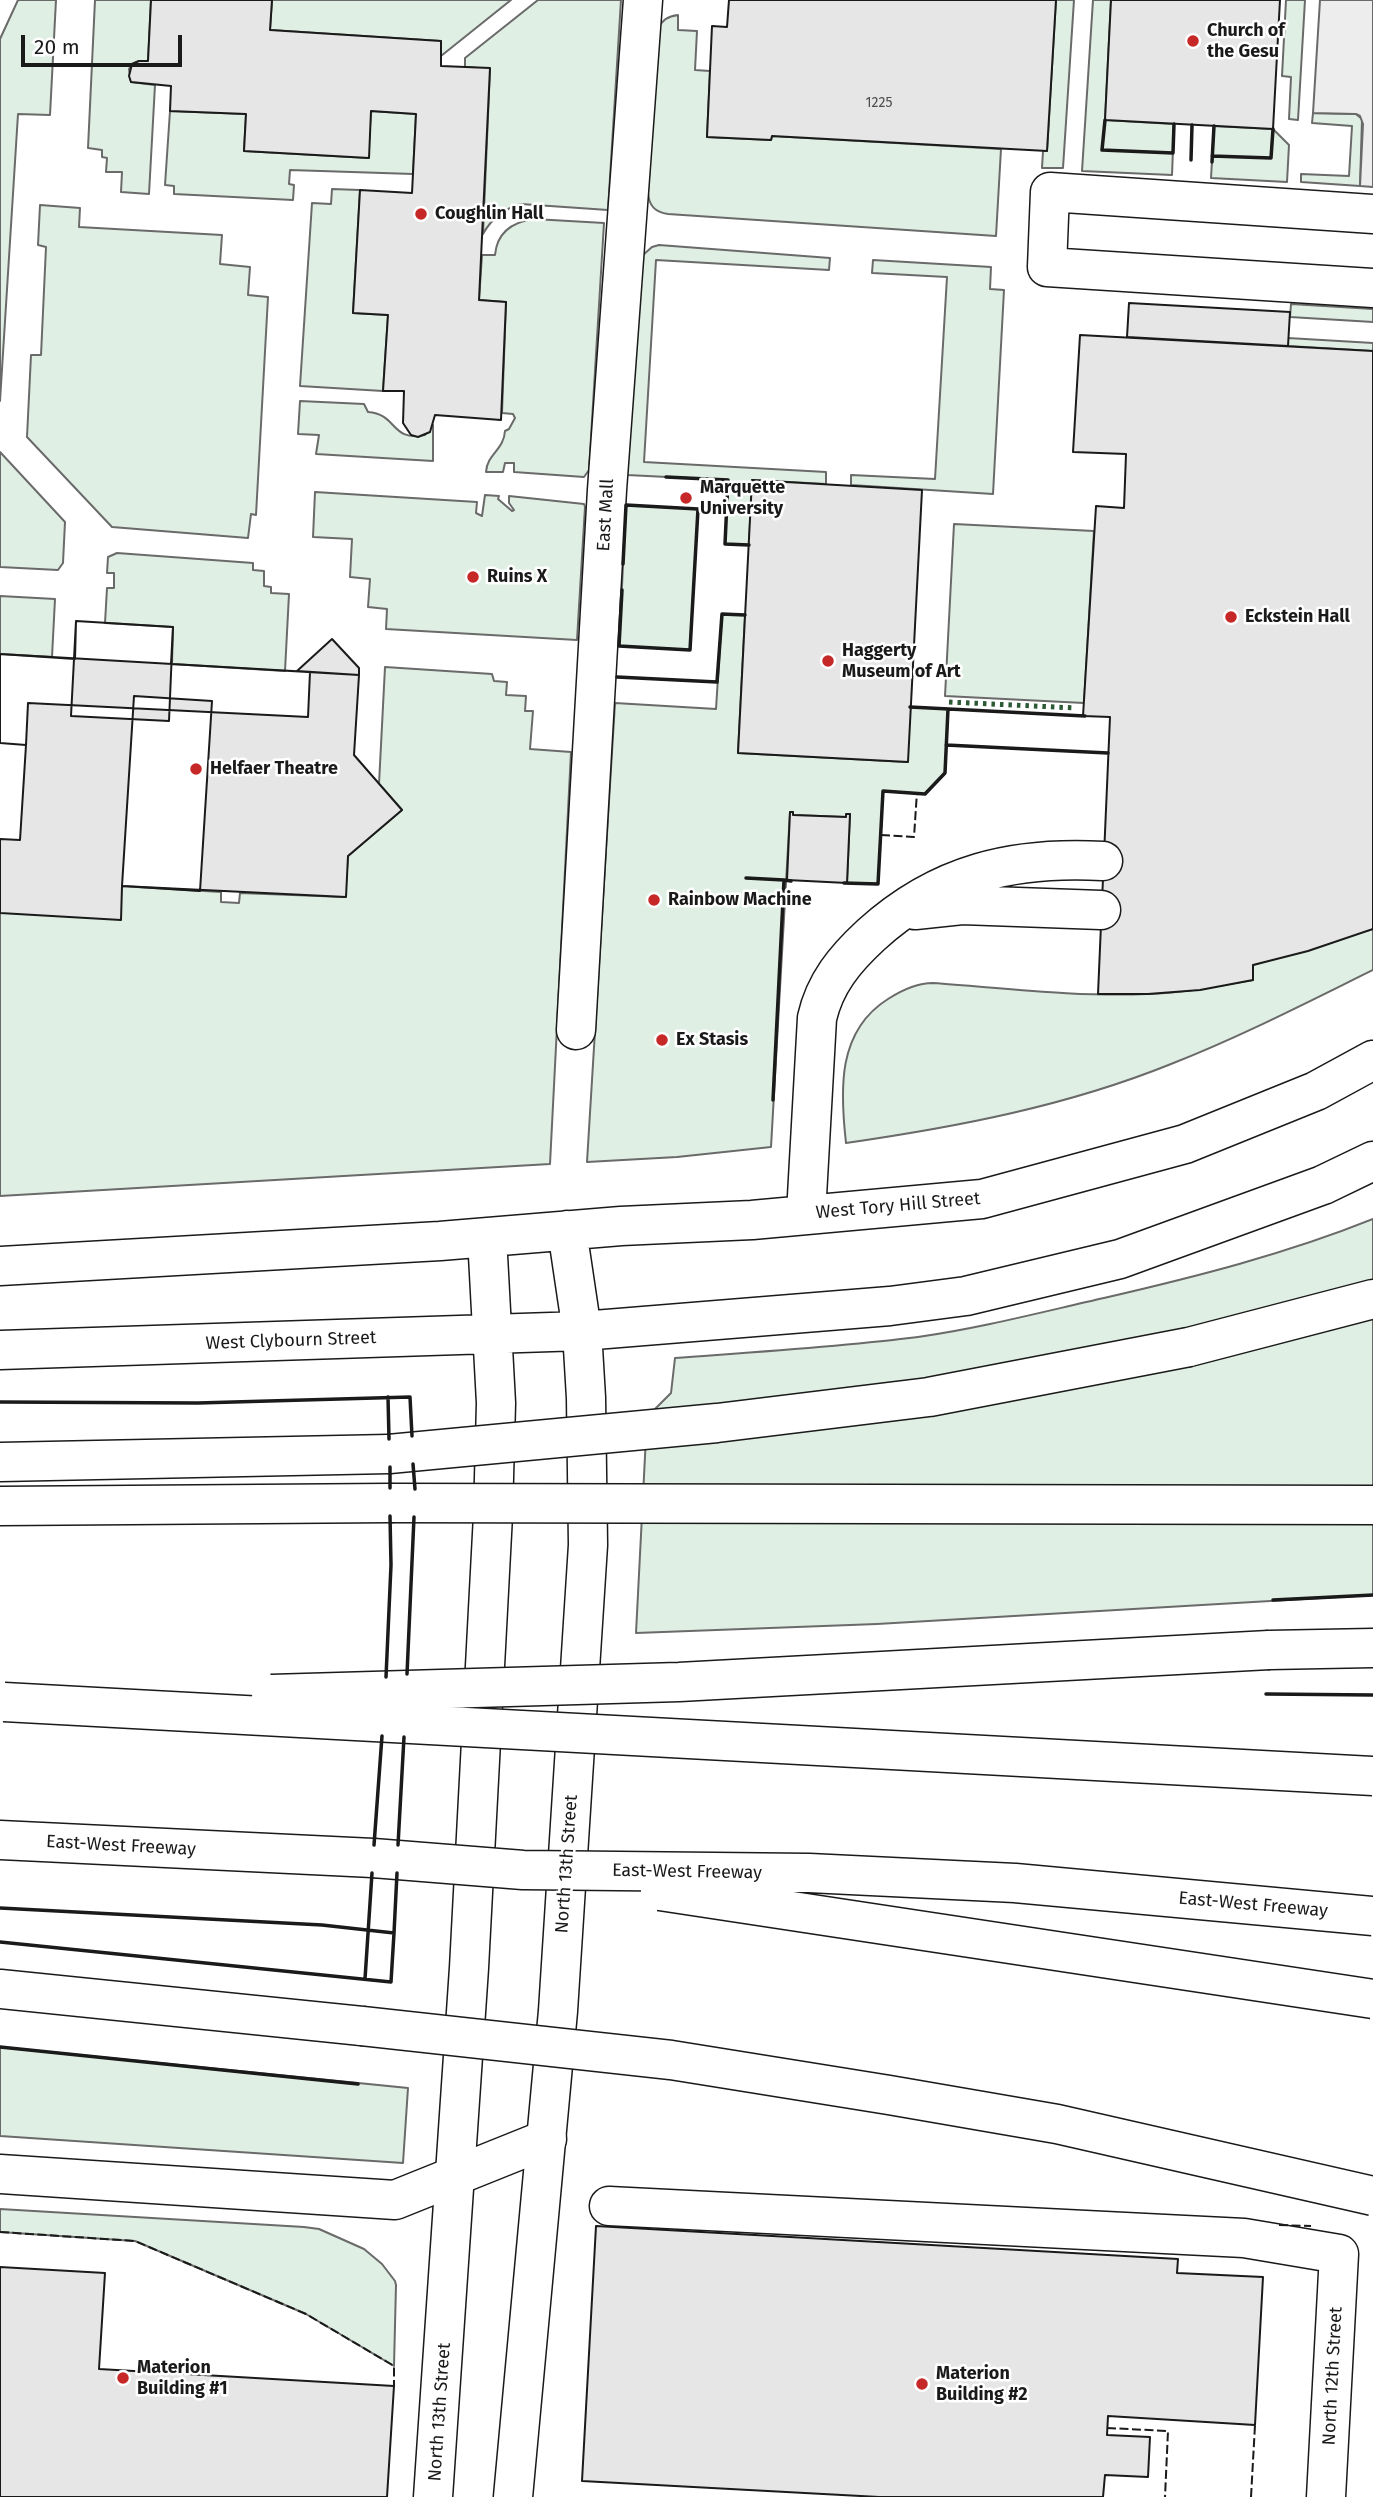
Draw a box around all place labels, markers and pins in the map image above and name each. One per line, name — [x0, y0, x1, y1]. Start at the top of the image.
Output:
place label: Church of the Gesu — [1207, 20, 1285, 62]
marker: Church of the Gesu — [1185, 33, 1201, 49]
place label: Coughlin Hall — [435, 203, 544, 225]
marker: Coughlin Hall — [413, 206, 429, 222]
place label: Marquette University — [700, 477, 785, 520]
marker: Marquette University — [678, 490, 694, 506]
place label: Ruins X — [487, 566, 547, 588]
marker: Ruins X — [465, 569, 481, 585]
place label: Eckstein Hall — [1245, 606, 1350, 628]
marker: Eckstein Hall — [1223, 609, 1239, 625]
place label: Haggerty Museum of Art — [842, 640, 961, 682]
marker: Haggerty Museum of Art — [820, 653, 836, 669]
place label: Helfaer Theatre — [210, 758, 338, 780]
marker: Helfaer Theatre — [188, 761, 204, 777]
place label: Rainbow Machine — [668, 889, 812, 911]
marker: Rainbow Machine — [646, 892, 662, 908]
place label: Ex Stasis — [676, 1029, 748, 1051]
marker: Ex Stasis — [654, 1032, 670, 1048]
place label: Materion Building #1 — [137, 2357, 228, 2400]
place label: Materion Building #2 — [936, 2363, 1027, 2406]
marker: Materion Building #1 — [115, 2370, 131, 2386]
marker: Materion Building #2 — [914, 2376, 930, 2392]

